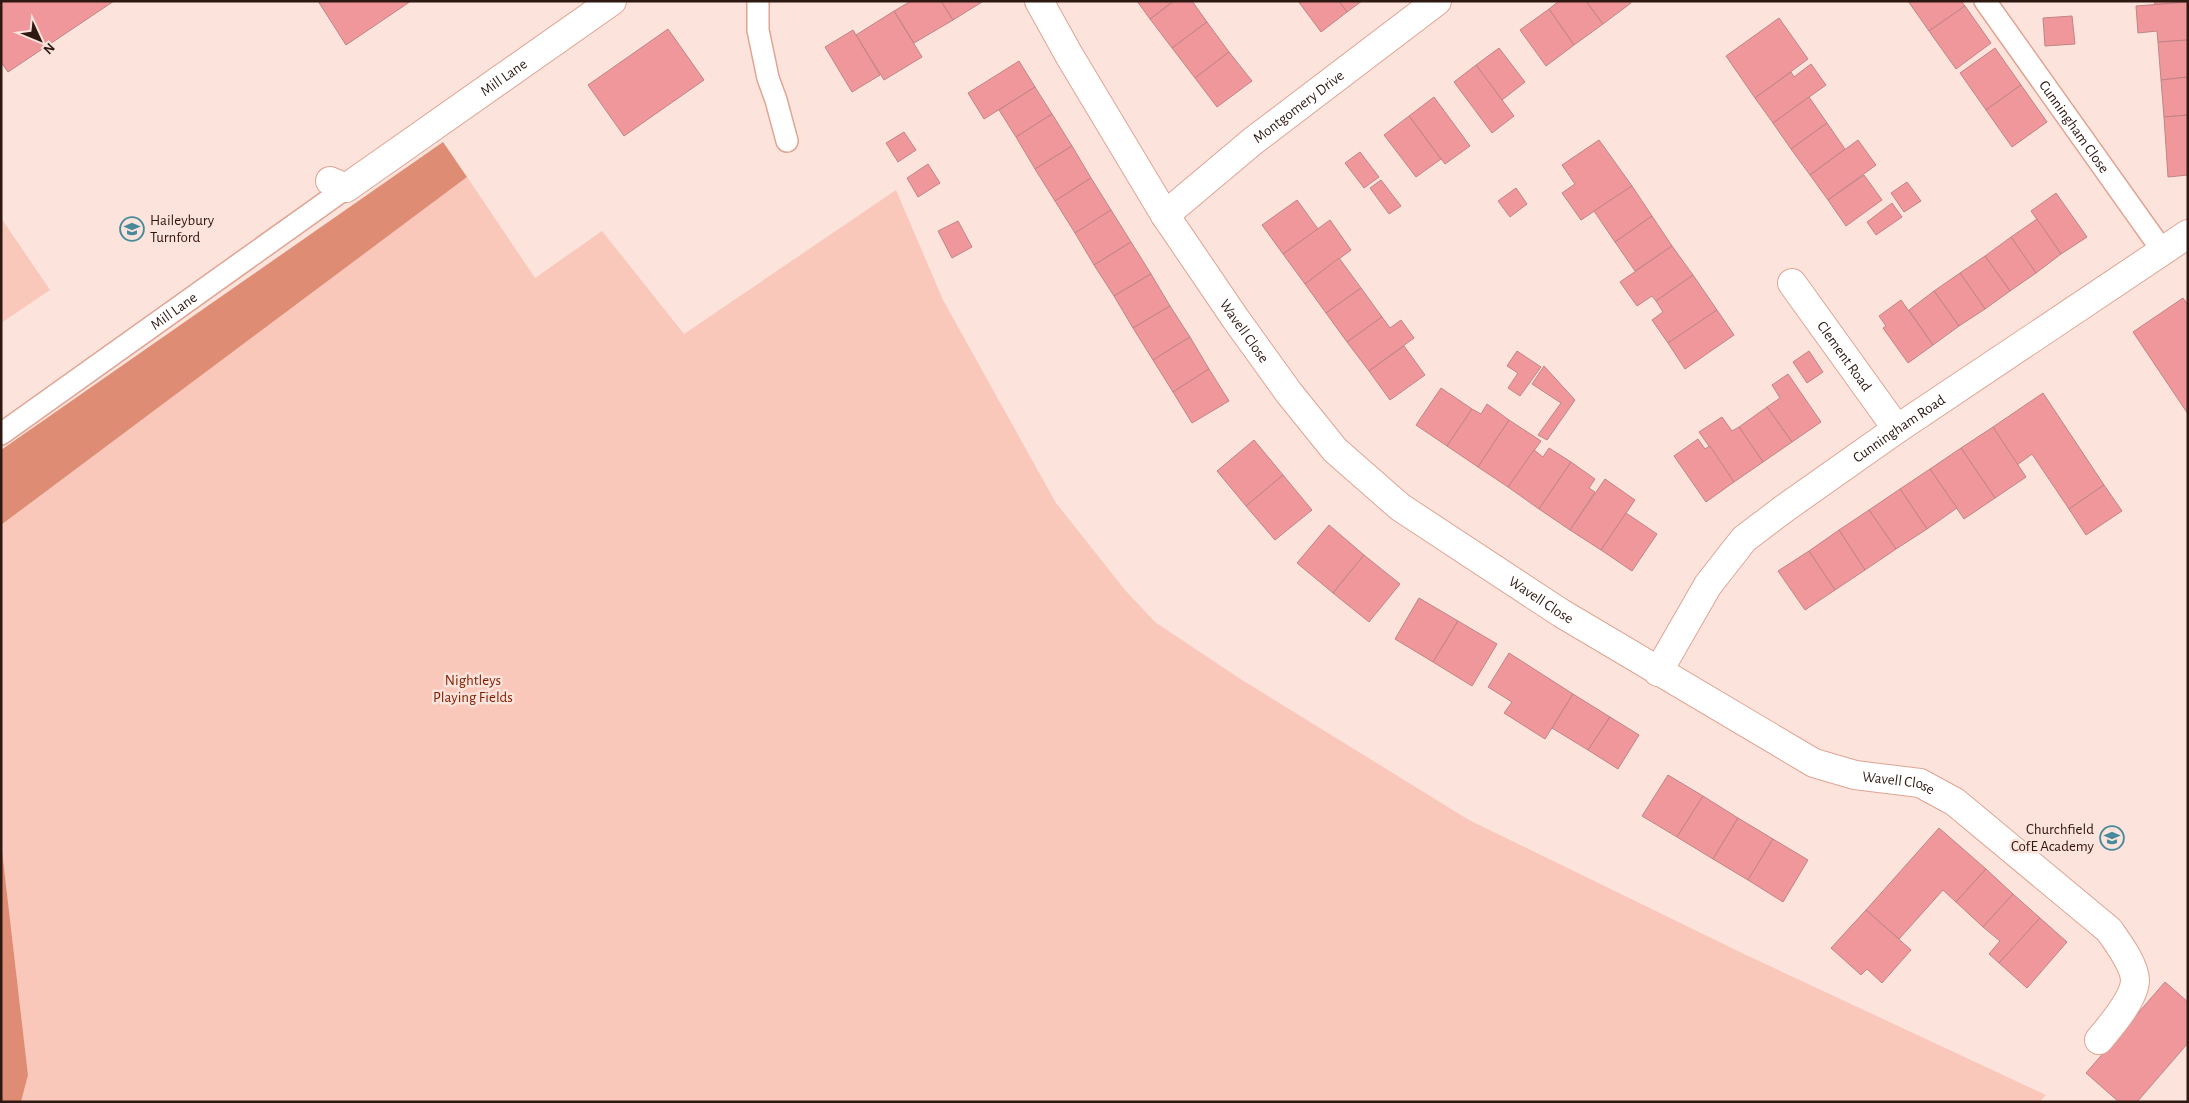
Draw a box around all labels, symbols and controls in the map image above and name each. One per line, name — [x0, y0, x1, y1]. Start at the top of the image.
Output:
north arrow — [15, 15, 65, 65]
text: N — [40, 40, 57, 57]
street label: Mill Lane — [478, 56, 530, 99]
street label: Montgomery Drive — [1251, 68, 1347, 146]
street label: Cunningham Close — [2036, 78, 2112, 176]
place label: Haileybury Turnford — [150, 213, 215, 245]
school or university icon: Haileybury Turnford — [119, 216, 145, 242]
street label: Mill Lane — [148, 290, 200, 333]
street label: Wavell Close — [1217, 297, 1272, 366]
street label: Clement Road — [1814, 319, 1874, 394]
street label: Cunningham Road — [1850, 392, 1948, 466]
street label: Wavell Close — [1506, 574, 1576, 627]
park label: Nightleys Playing Fields — [433, 673, 513, 705]
street label: Wavell Close — [1861, 769, 1937, 798]
place label: Churchfield CofE Academy — [2011, 822, 2095, 854]
school or university icon: Churchfield CofE Academy — [2099, 825, 2125, 851]

